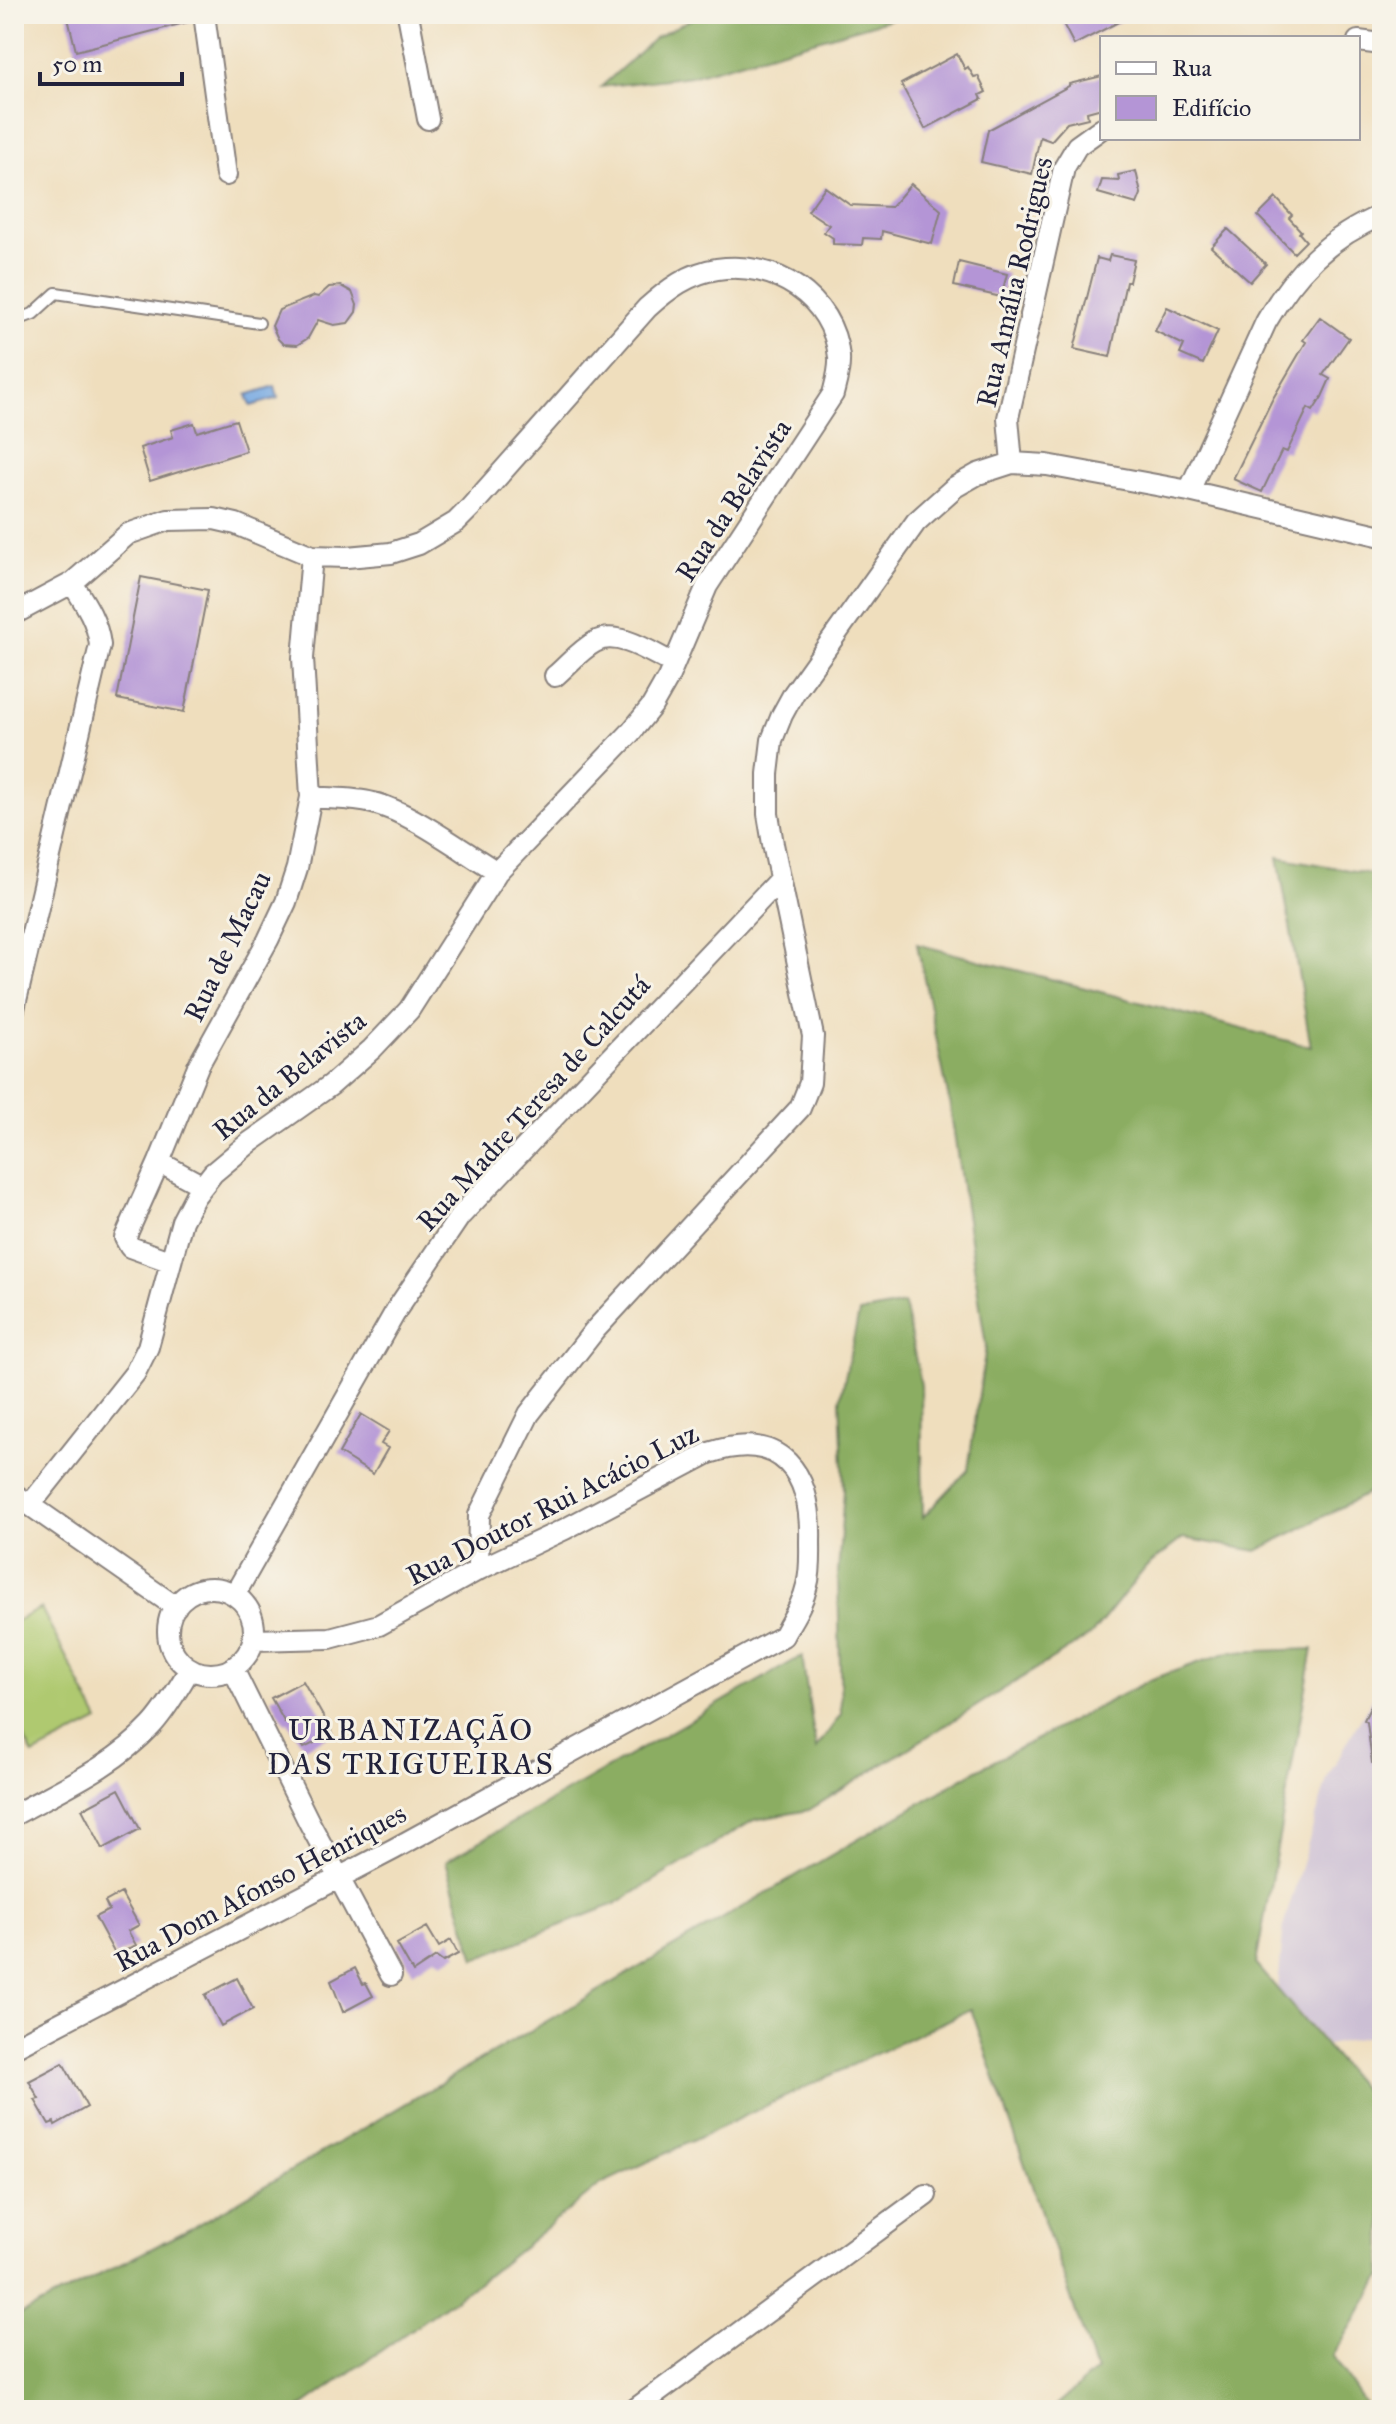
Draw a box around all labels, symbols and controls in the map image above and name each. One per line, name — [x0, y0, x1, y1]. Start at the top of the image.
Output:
scale bar — [40, 36, 182, 86]
legend — [1100, 36, 1360, 140]
text: 50 m — [52, 49, 102, 79]
text: Rua — [1172, 53, 1212, 83]
text: Edifício — [1172, 93, 1251, 123]
street label: Rua Amália Rodrigues — [969, 154, 1060, 411]
street label: Rua da Belavista — [668, 412, 799, 588]
street label: Rua de Macau — [176, 865, 279, 1027]
street label: Rua Madre Teresa de Calcutá — [409, 968, 658, 1238]
street label: Rua da Belavista — [206, 1003, 373, 1148]
street label: Rua Doutor Rui Acácio Luz — [400, 1416, 704, 1593]
district label: URBANIZAÇÃO DAS TRIGUEIRAS — [267, 1712, 555, 1782]
street label: Rua Dom Afonso Henriques — [108, 1796, 412, 1979]

